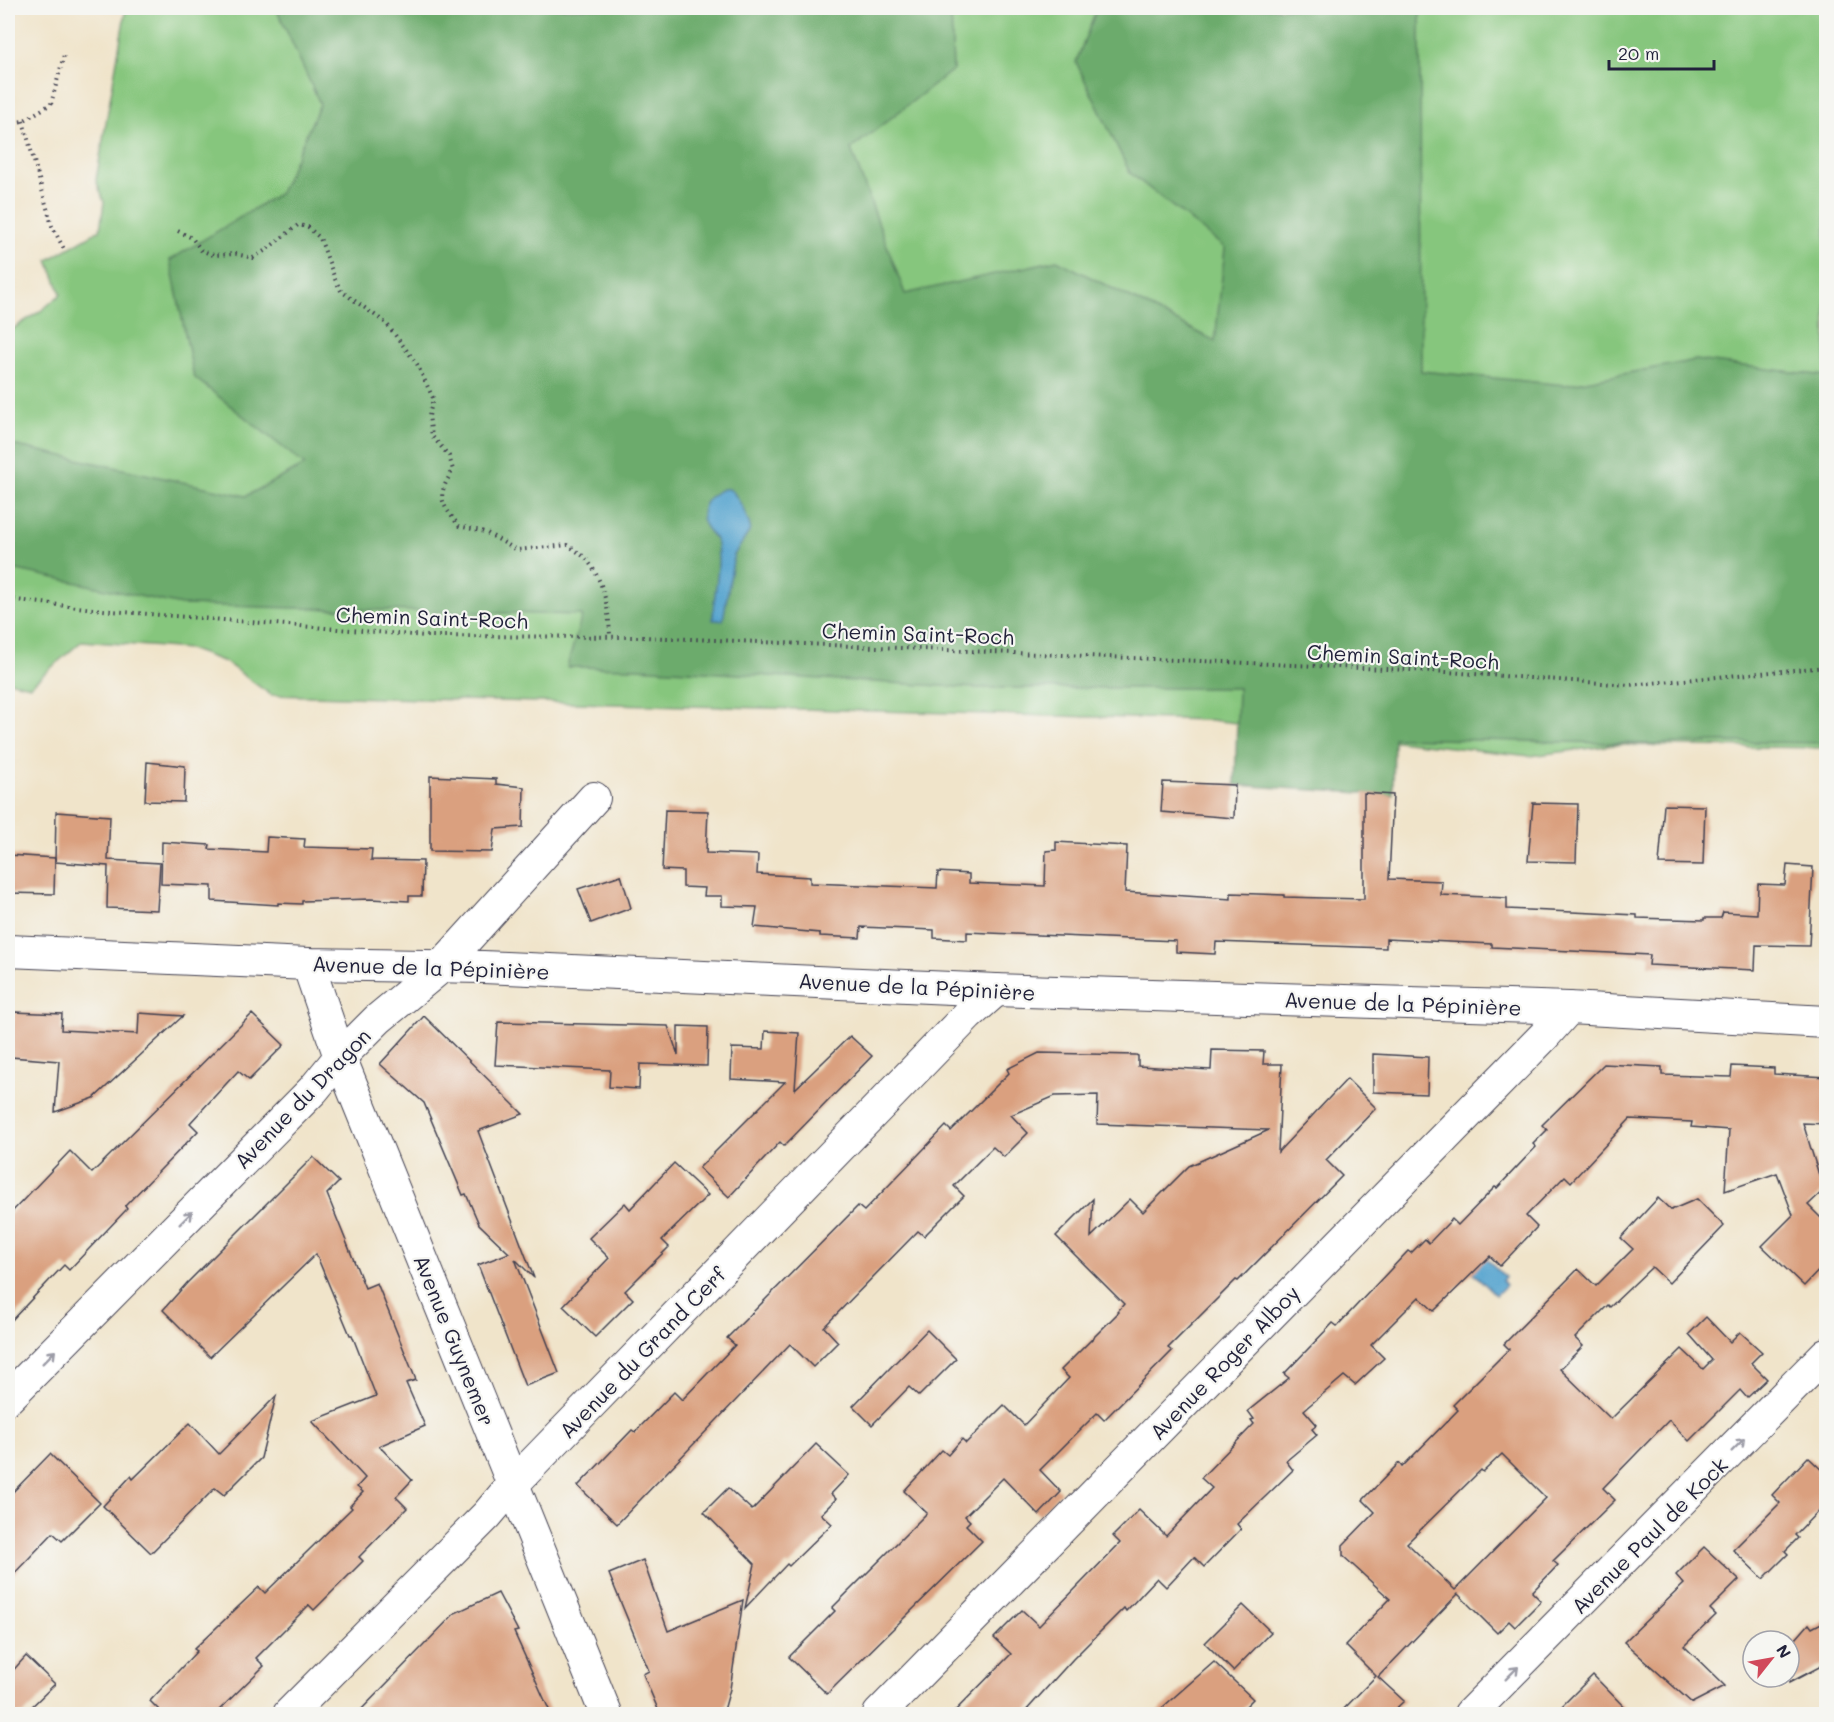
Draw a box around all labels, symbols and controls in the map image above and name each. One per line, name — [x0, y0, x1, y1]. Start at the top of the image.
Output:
scale bar — [1609, 33, 1714, 71]
text: 20 m — [1618, 41, 1659, 65]
street label: Chemin Saint-Roch — [335, 600, 529, 634]
street label: Chemin Saint-Roch — [821, 616, 1015, 650]
street label: Chemin Saint-Roch — [1306, 637, 1500, 675]
street label: Avenue de la Pépinière — [312, 949, 550, 985]
street label: Avenue de la Pépinière — [798, 966, 1036, 1006]
street label: Avenue de la Pépinière — [1284, 985, 1522, 1021]
street label: Avenue du Dragon — [228, 1022, 376, 1174]
one-way arrow — [178, 1210, 193, 1225]
street label: Avenue Guynemer — [408, 1250, 502, 1430]
street label: Avenue du Grand Cerf — [553, 1260, 732, 1444]
street label: Avenue Roger Alboy — [1143, 1279, 1305, 1445]
one-way arrow — [41, 1349, 56, 1364]
one-way arrow — [1730, 1437, 1745, 1452]
street label: Avenue Paul de Kock — [1565, 1451, 1733, 1619]
north arrow — [1741, 1629, 1801, 1689]
text: N — [1772, 1640, 1796, 1662]
one-way arrow — [1504, 1665, 1519, 1680]

